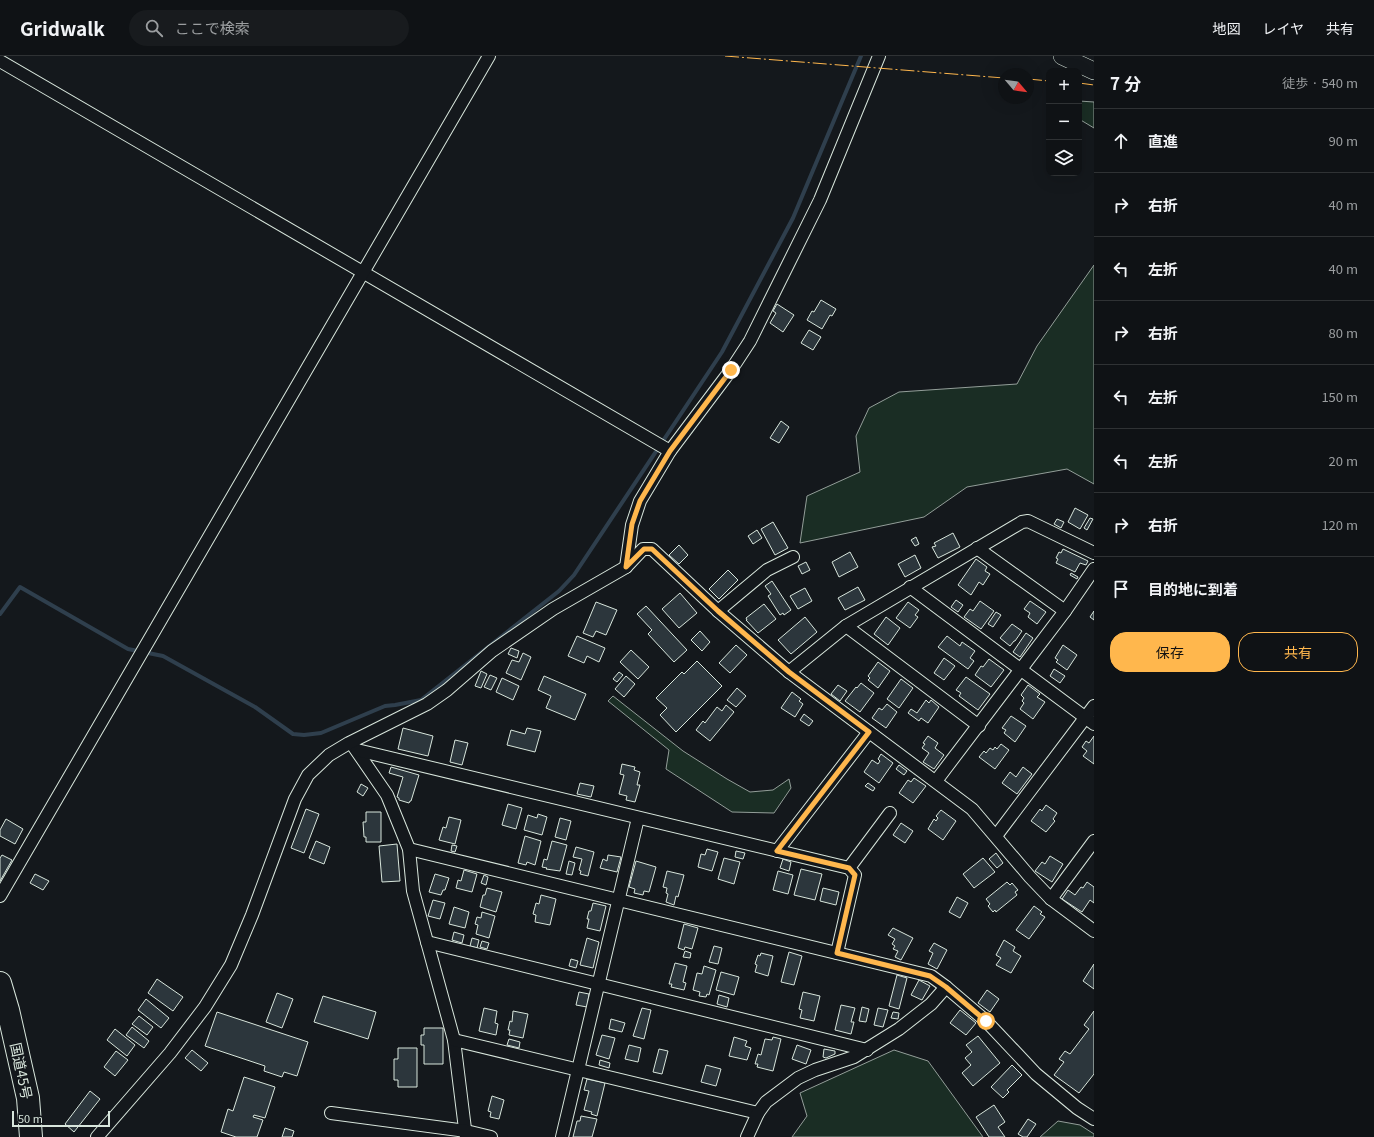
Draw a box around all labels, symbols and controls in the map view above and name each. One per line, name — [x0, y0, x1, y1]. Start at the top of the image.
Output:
search box — [129, 10, 409, 46]
text: Gridwalk — [20, 14, 105, 41]
icon: search — [143, 17, 165, 39]
text: ここで検索 — [175, 17, 250, 38]
text: 地図 — [1212, 18, 1240, 38]
text: レイヤ — [1262, 18, 1304, 38]
text: 共有 — [1326, 18, 1354, 38]
north arrow — [998, 68, 1034, 104]
map controls — [1046, 68, 1082, 176]
button: + — [1046, 68, 1082, 104]
text: 7 分 — [1110, 70, 1141, 95]
text: 徒歩 · 540 m — [1282, 73, 1358, 92]
button: − — [1046, 104, 1082, 140]
icon: ahead — [1110, 130, 1132, 152]
text: 直進 — [1148, 130, 1178, 151]
text: 90 m — [1329, 131, 1358, 150]
button: layers — [1046, 140, 1082, 176]
icon: right — [1110, 194, 1132, 216]
text: 右折 — [1148, 194, 1178, 215]
text: 40 m — [1329, 195, 1358, 214]
icon: left — [1110, 258, 1132, 280]
text: 左折 — [1148, 258, 1178, 279]
text: 40 m — [1329, 259, 1358, 278]
icon: right — [1110, 322, 1132, 344]
text: 右折 — [1148, 322, 1178, 343]
text: 80 m — [1329, 323, 1358, 342]
route end — [722, 361, 740, 379]
icon: left — [1110, 386, 1132, 408]
text: 左折 — [1148, 386, 1178, 407]
text: 150 m — [1321, 387, 1358, 406]
icon: left — [1110, 450, 1132, 472]
text: 左折 — [1148, 450, 1178, 471]
text: 20 m — [1329, 451, 1358, 470]
icon: right — [1110, 514, 1132, 536]
text: 右折 — [1148, 514, 1178, 535]
text: 120 m — [1321, 515, 1358, 534]
icon: arrive — [1110, 578, 1132, 600]
text: 目的地に到着 — [1148, 578, 1238, 599]
button: 保存 — [1110, 632, 1230, 672]
button: 共有 — [1238, 632, 1358, 672]
route start — [977, 1012, 995, 1030]
street label: 国道45号 — [6, 1041, 38, 1101]
scale bar — [12, 1109, 110, 1128]
text: 50 m — [18, 1110, 43, 1126]

